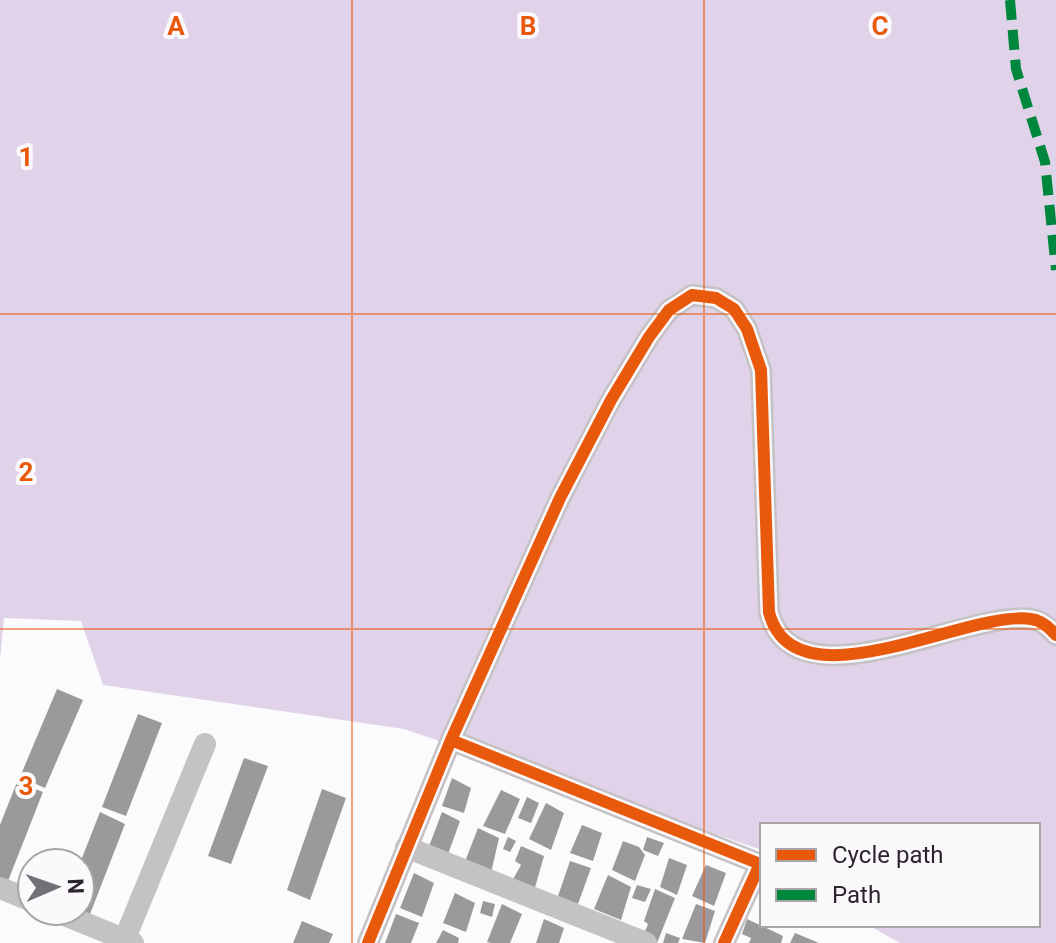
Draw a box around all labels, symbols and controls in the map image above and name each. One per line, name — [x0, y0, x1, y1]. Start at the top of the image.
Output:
text: A — [167, 11, 185, 41]
text: B — [520, 11, 536, 41]
text: C — [871, 11, 889, 41]
text: 1 — [19, 142, 33, 172]
text: 2 — [19, 457, 33, 487]
text: 3 — [19, 771, 33, 801]
legend — [760, 823, 1040, 927]
text: Cycle path — [832, 841, 944, 869]
north arrow — [16, 847, 96, 927]
text: N — [63, 878, 88, 895]
text: Path — [832, 881, 881, 909]

